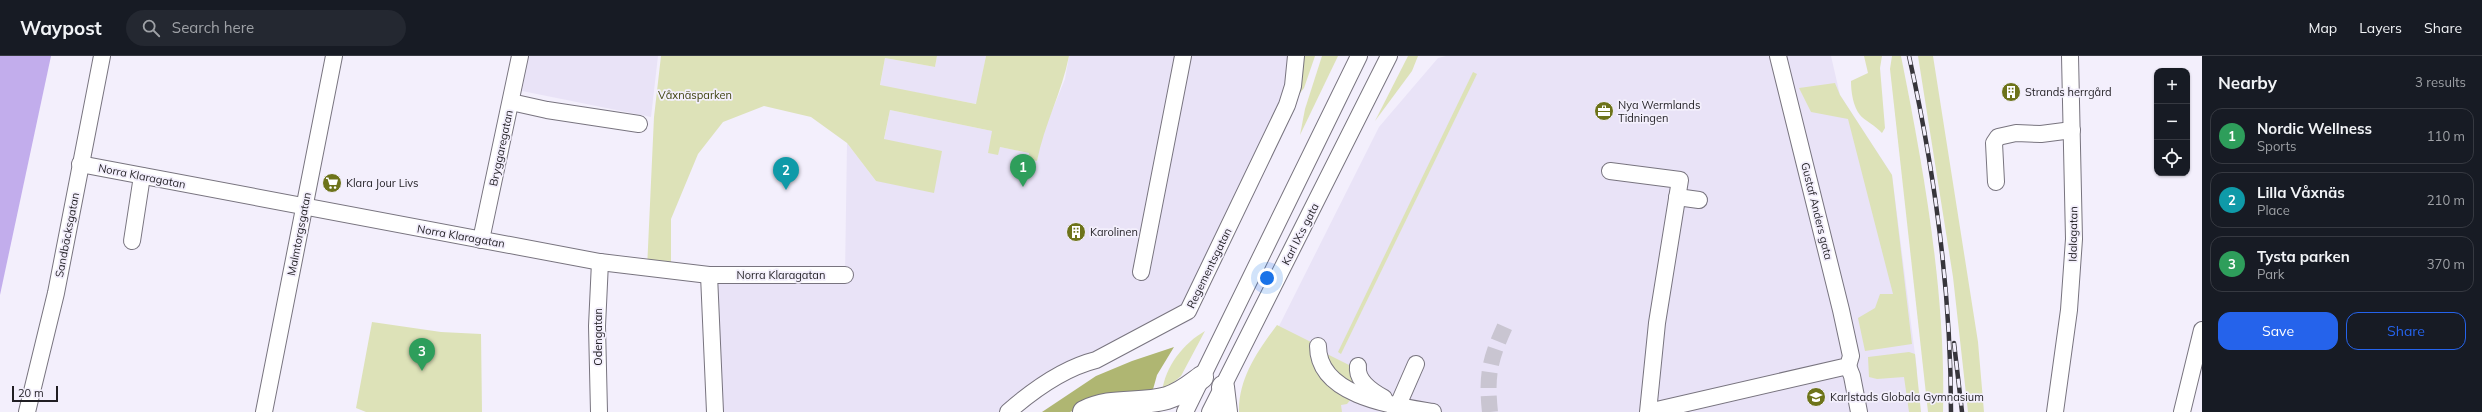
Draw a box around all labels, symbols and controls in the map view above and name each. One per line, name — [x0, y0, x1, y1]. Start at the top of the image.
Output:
search box — [126, 10, 406, 46]
text: Waypost — [20, 16, 102, 40]
icon: search — [140, 17, 162, 39]
text: Search here — [172, 18, 254, 37]
text: Map — [2308, 19, 2337, 37]
text: Layers — [2359, 19, 2402, 37]
text: Share — [2424, 19, 2462, 37]
map controls — [2154, 68, 2190, 176]
button: + — [2154, 68, 2190, 104]
text: Nearby — [2218, 72, 2277, 93]
text: 3 results — [2415, 74, 2466, 90]
building icon: Strands herrgård — [2000, 81, 2022, 103]
place label: Strands herrgård — [2025, 85, 2112, 99]
park label: Våxnäsparken — [658, 88, 732, 102]
place label: Nya Wermlands Tidningen — [1618, 98, 1700, 125]
office icon: Nya Wermlands Tidningen — [1593, 100, 1615, 122]
button: − — [2154, 104, 2190, 140]
street label: Bryggaregatan — [486, 109, 516, 187]
text: Nordic Wellness — [2257, 119, 2372, 138]
text: 1 — [2228, 128, 2236, 144]
text: 110 m — [2427, 128, 2465, 144]
text: Sports — [2257, 138, 2296, 154]
button: locate — [2154, 140, 2190, 176]
pin: 1 — [1010, 154, 1036, 187]
pin: 2 — [773, 157, 799, 190]
street label: Norra Klaragatan — [97, 161, 187, 191]
street label: Gustaf Anders gata — [1798, 161, 1836, 261]
supermarket icon: Klara Jour Livs — [321, 172, 343, 194]
place label: Klara Jour Livs — [346, 176, 419, 190]
text: Lilla Våxnäs — [2257, 183, 2345, 202]
street label: Sandbäcksgatan — [52, 191, 82, 279]
street label: Malmtorgsgatan — [284, 191, 314, 277]
text: 2 — [2228, 192, 2236, 208]
text: 210 m — [2427, 192, 2465, 208]
street label: Karl IX:s gata — [1278, 201, 1322, 267]
text: Place — [2257, 202, 2290, 218]
street label: Idalagatan — [2066, 206, 2080, 262]
street label: Norra Klaragatan — [416, 221, 506, 251]
building icon: Karolinen — [1065, 221, 1087, 243]
place label: Karolinen — [1090, 225, 1138, 239]
street label: Regementsgatan — [1184, 226, 1234, 310]
text: Tysta parken — [2257, 247, 2350, 266]
text: 3 — [2228, 256, 2236, 272]
text: 370 m — [2427, 256, 2465, 272]
text: Park — [2257, 266, 2284, 282]
street label: Norra Klaragatan — [737, 268, 825, 282]
your location — [1257, 268, 1277, 288]
street label: Odengatan — [591, 308, 605, 366]
button: Save — [2218, 312, 2338, 350]
button: Share — [2346, 312, 2466, 350]
pin: 3 — [409, 338, 435, 371]
scale bar — [12, 384, 58, 403]
text: 20 m — [18, 386, 44, 400]
school or university icon: Karlstads Globala Gymnasium — [1805, 386, 1827, 408]
place label: Karlstads Globala Gymnasium — [1830, 390, 1984, 404]

